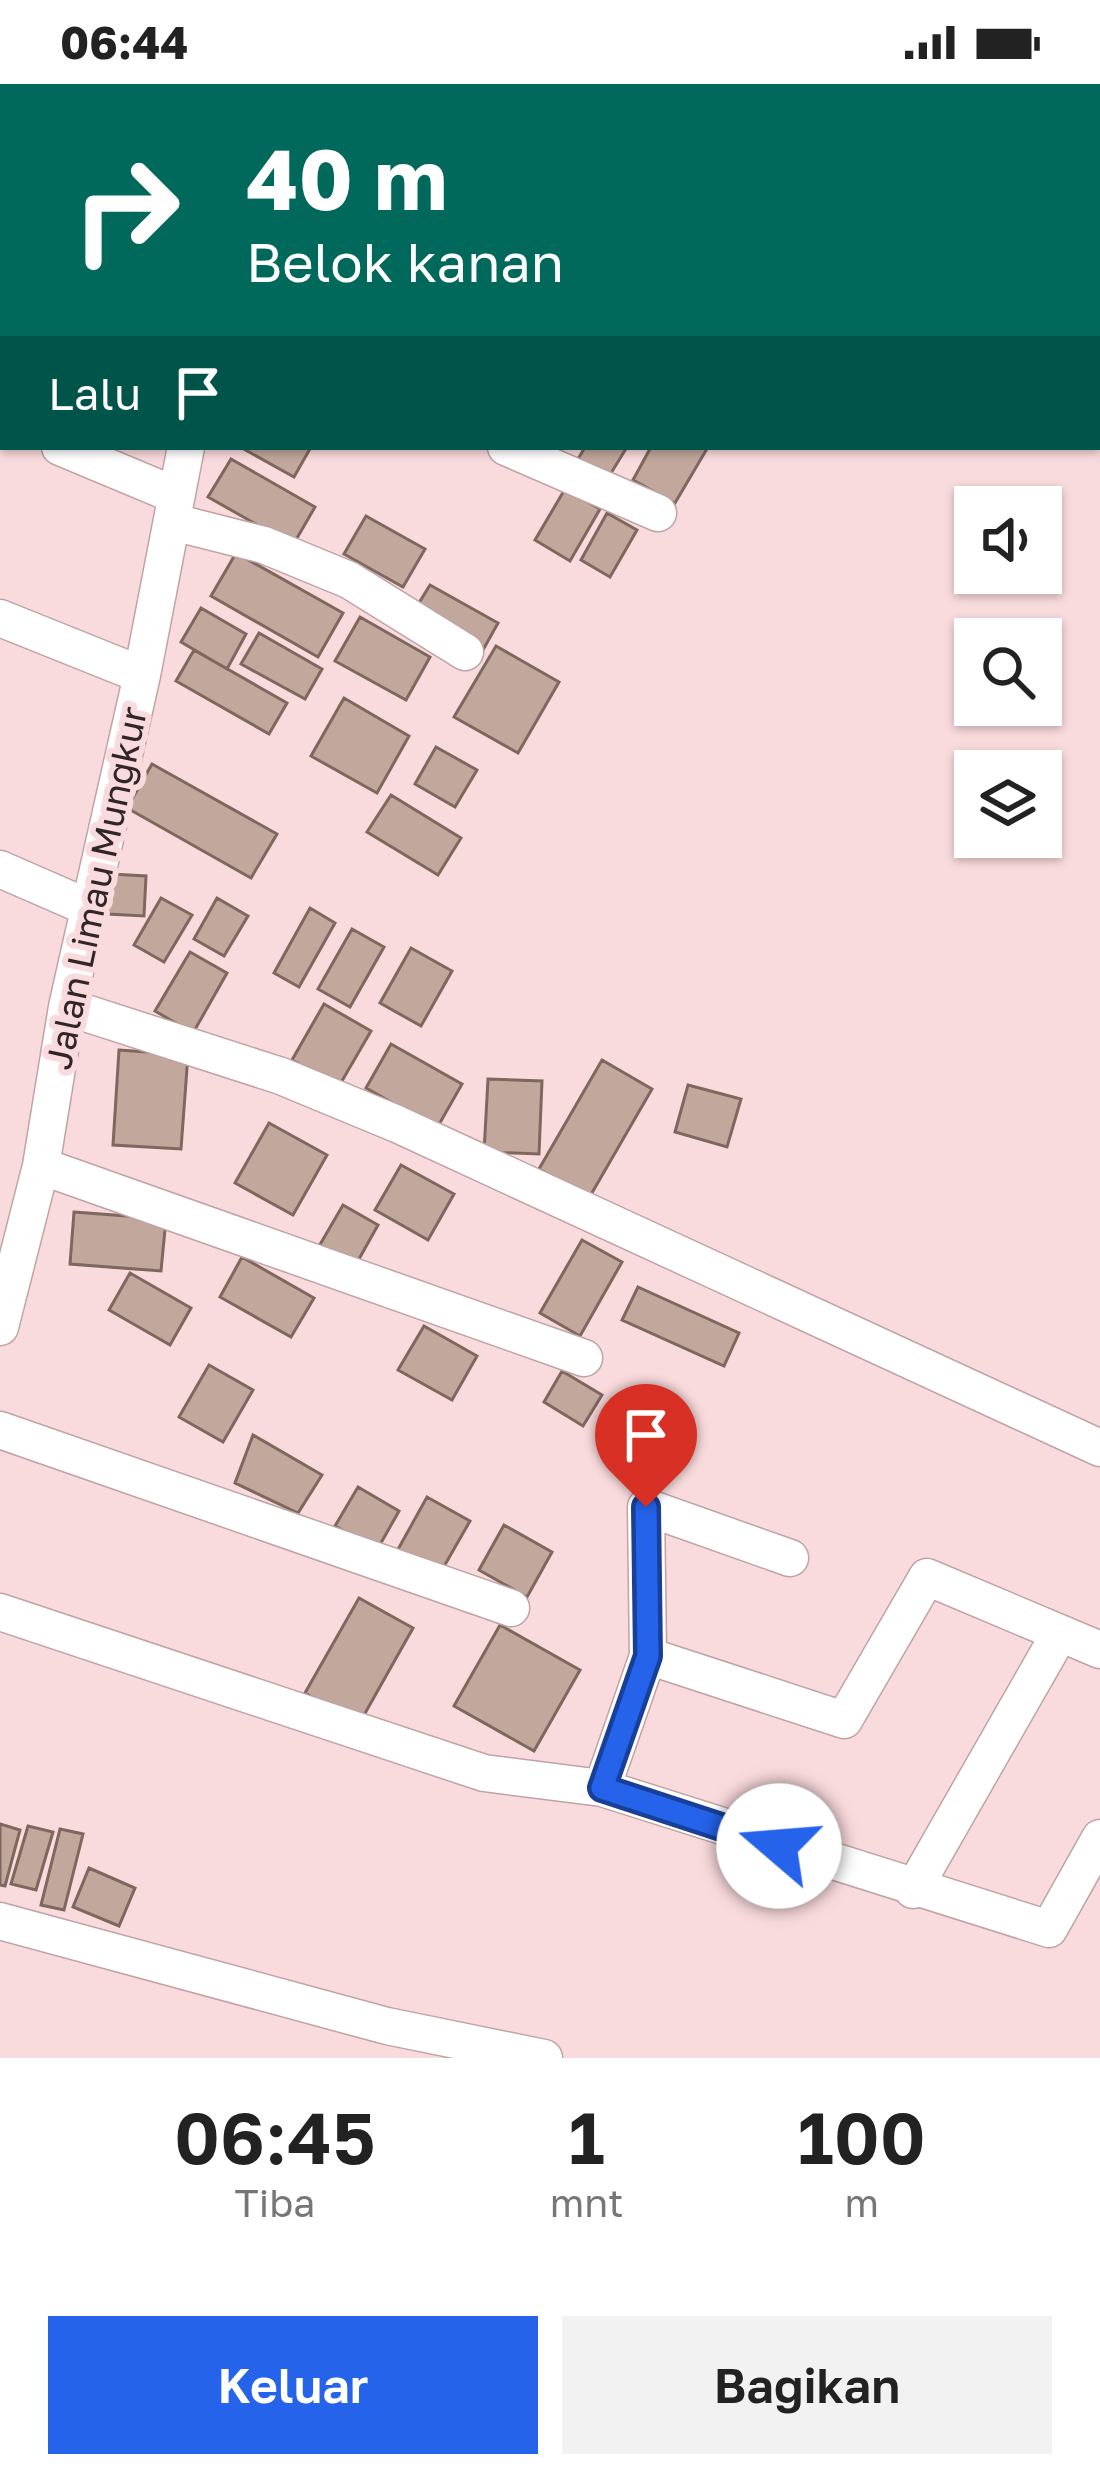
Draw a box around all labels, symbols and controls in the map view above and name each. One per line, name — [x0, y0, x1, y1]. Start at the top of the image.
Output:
text: 06:44 — [60, 15, 188, 69]
text: 40 m — [246, 128, 448, 228]
icon: right — [48, 132, 204, 288]
text: Belok kanan — [246, 229, 564, 294]
icon: arrive — [165, 360, 231, 426]
text: Lalu — [48, 366, 141, 420]
map controls — [954, 486, 1062, 858]
button: sound — [954, 486, 1062, 594]
button: search — [954, 618, 1062, 726]
street label: Jalan Limau Mungkur — [36, 703, 155, 1073]
button: layers — [954, 750, 1062, 858]
pin — [595, 1384, 697, 1507]
icon: arrive — [613, 1402, 679, 1468]
position arrow — [716, 1783, 842, 1909]
text: 06:45 — [174, 2093, 376, 2180]
text: 1 — [568, 2093, 605, 2180]
text: 100 — [798, 2093, 926, 2180]
text: Tiba — [235, 2179, 315, 2226]
text: mnt — [550, 2179, 623, 2226]
text: m — [844, 2179, 879, 2226]
button: Keluar — [48, 2316, 538, 2454]
button: Bagikan — [562, 2316, 1052, 2454]

